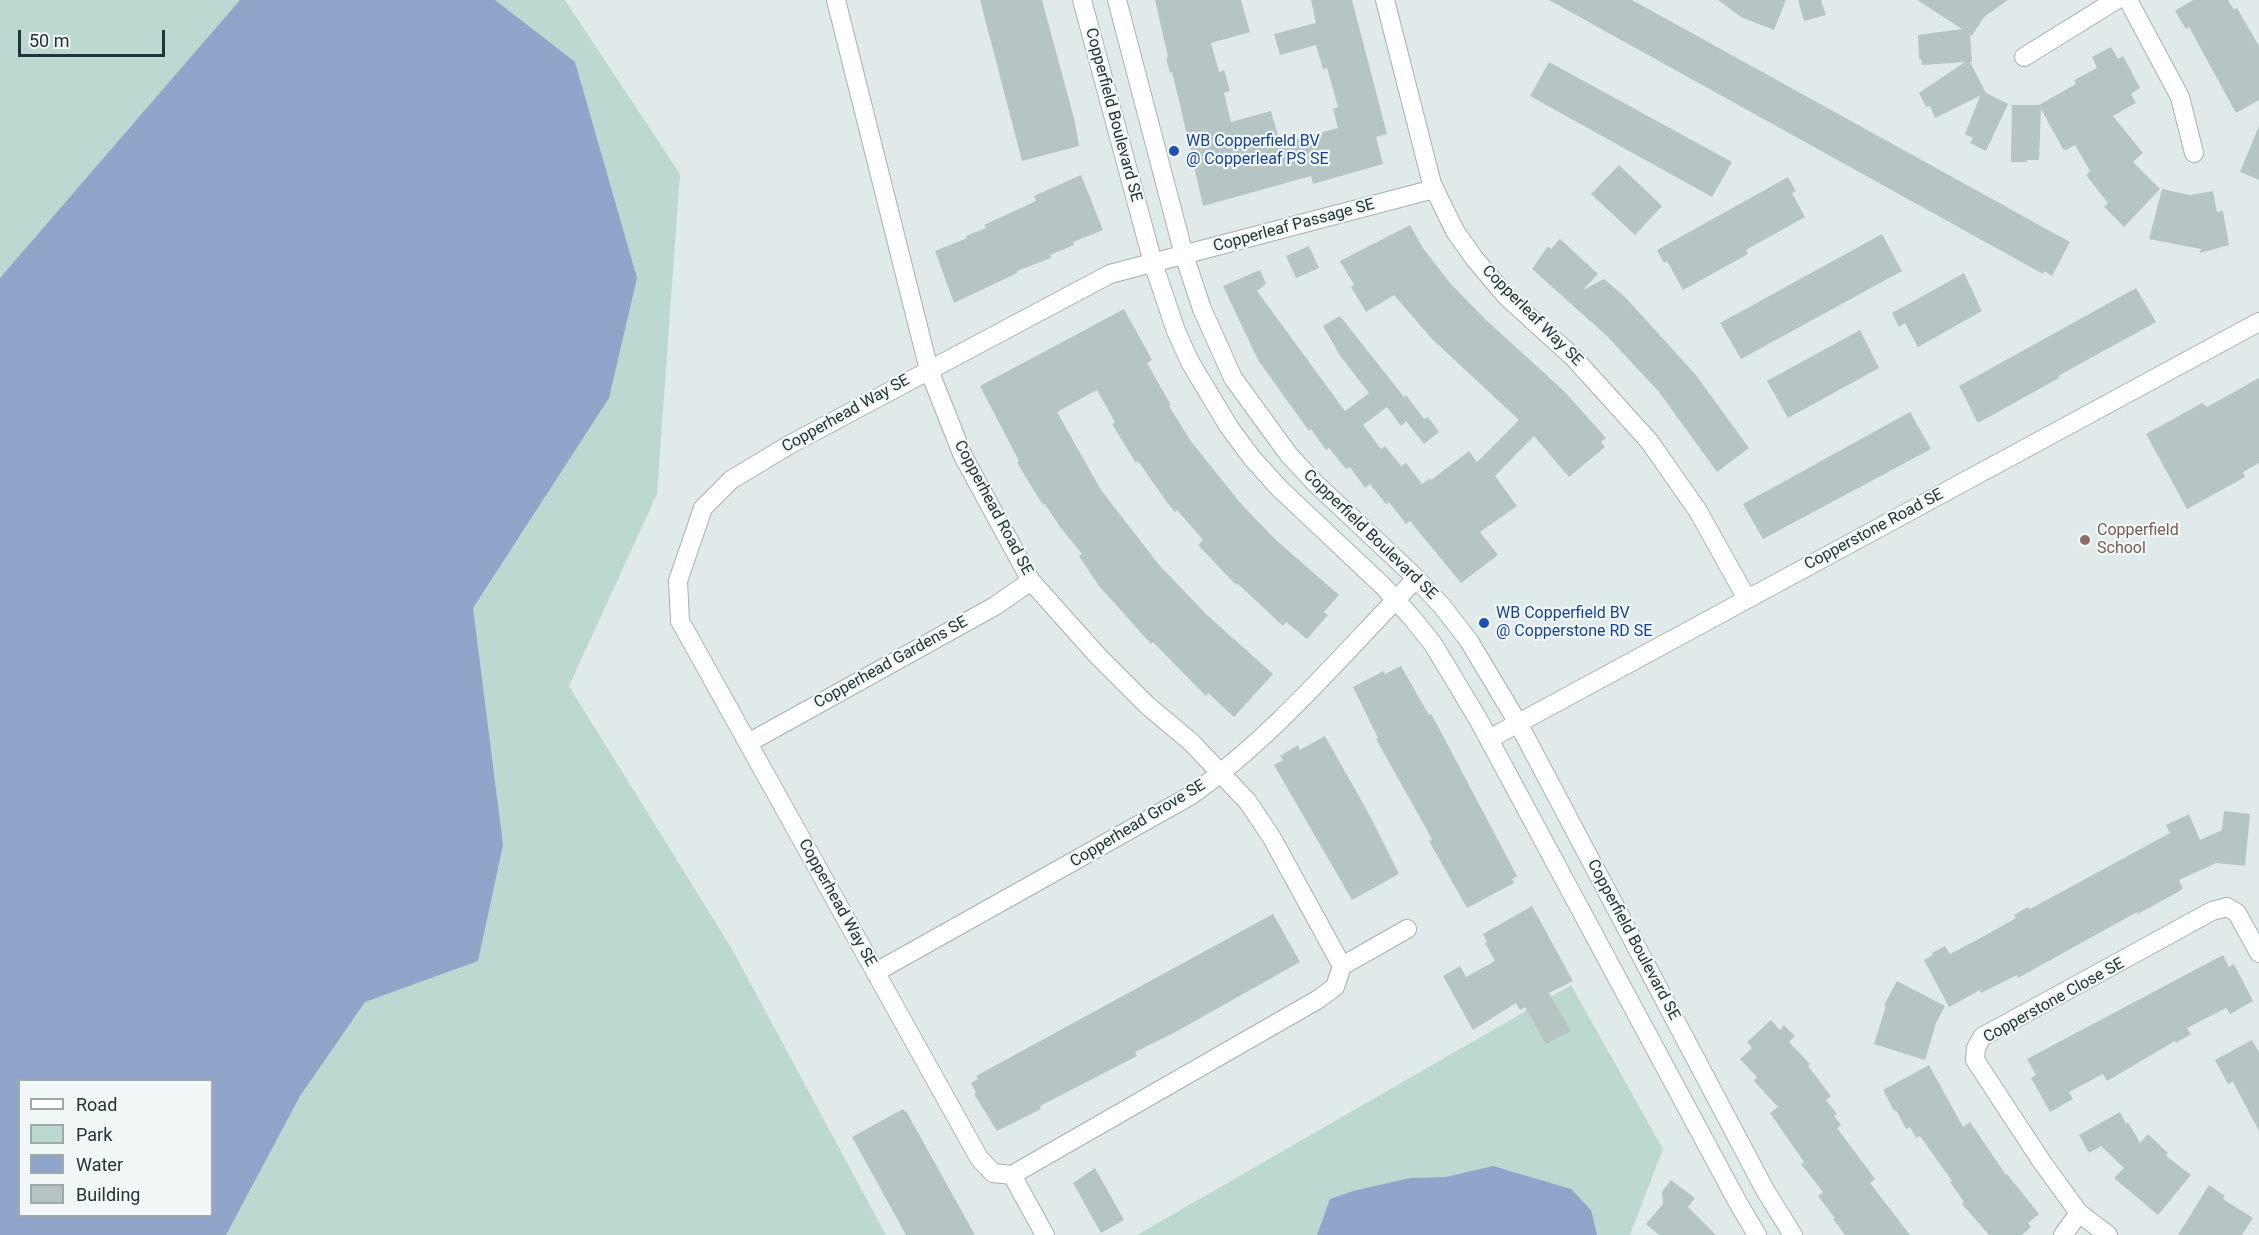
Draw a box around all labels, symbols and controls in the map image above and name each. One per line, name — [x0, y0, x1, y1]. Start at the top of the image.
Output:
scale bar — [21, 18, 168, 56]
street label: Copperfield Boulevard SE — [1081, 26, 1145, 204]
text: 50 m — [29, 30, 69, 51]
place label: WB Copperfield BV @ Copperleaf PS SE — [1186, 132, 1329, 170]
marker: WB Copperfield BV @ Copperleaf PS SE — [1167, 144, 1181, 158]
street label: Copperleaf Passage SE — [1211, 195, 1377, 257]
street label: Copperleaf Way SE — [1478, 262, 1586, 370]
street label: Copperhead Way SE — [779, 371, 913, 457]
street label: Copperhead Road SE — [949, 437, 1037, 579]
street label: Copperfield Boulevard SE — [1299, 466, 1441, 604]
street label: Copperstone Road SE — [1801, 485, 1947, 575]
place label: Copperfield School — [2097, 521, 2179, 559]
marker: Copperfield School — [2078, 533, 2092, 547]
place label: WB Copperfield BV @ Copperstone RD SE — [1496, 604, 1652, 642]
street label: Copperhead Gardens SE — [811, 613, 971, 713]
marker: WB Copperfield BV @ Copperstone RD SE — [1477, 616, 1491, 630]
street label: Copperhead Grove SE — [1067, 776, 1209, 872]
street label: Copperhead Way SE — [794, 836, 880, 970]
street label: Copperfield Boulevard SE — [1582, 856, 1684, 1024]
street label: Copperstone Close SE — [1980, 954, 2128, 1048]
legend — [18, 1079, 213, 1217]
text: Road — [76, 1094, 117, 1115]
text: Park — [76, 1124, 112, 1145]
text: Water — [76, 1154, 123, 1175]
text: Building — [76, 1184, 140, 1205]

